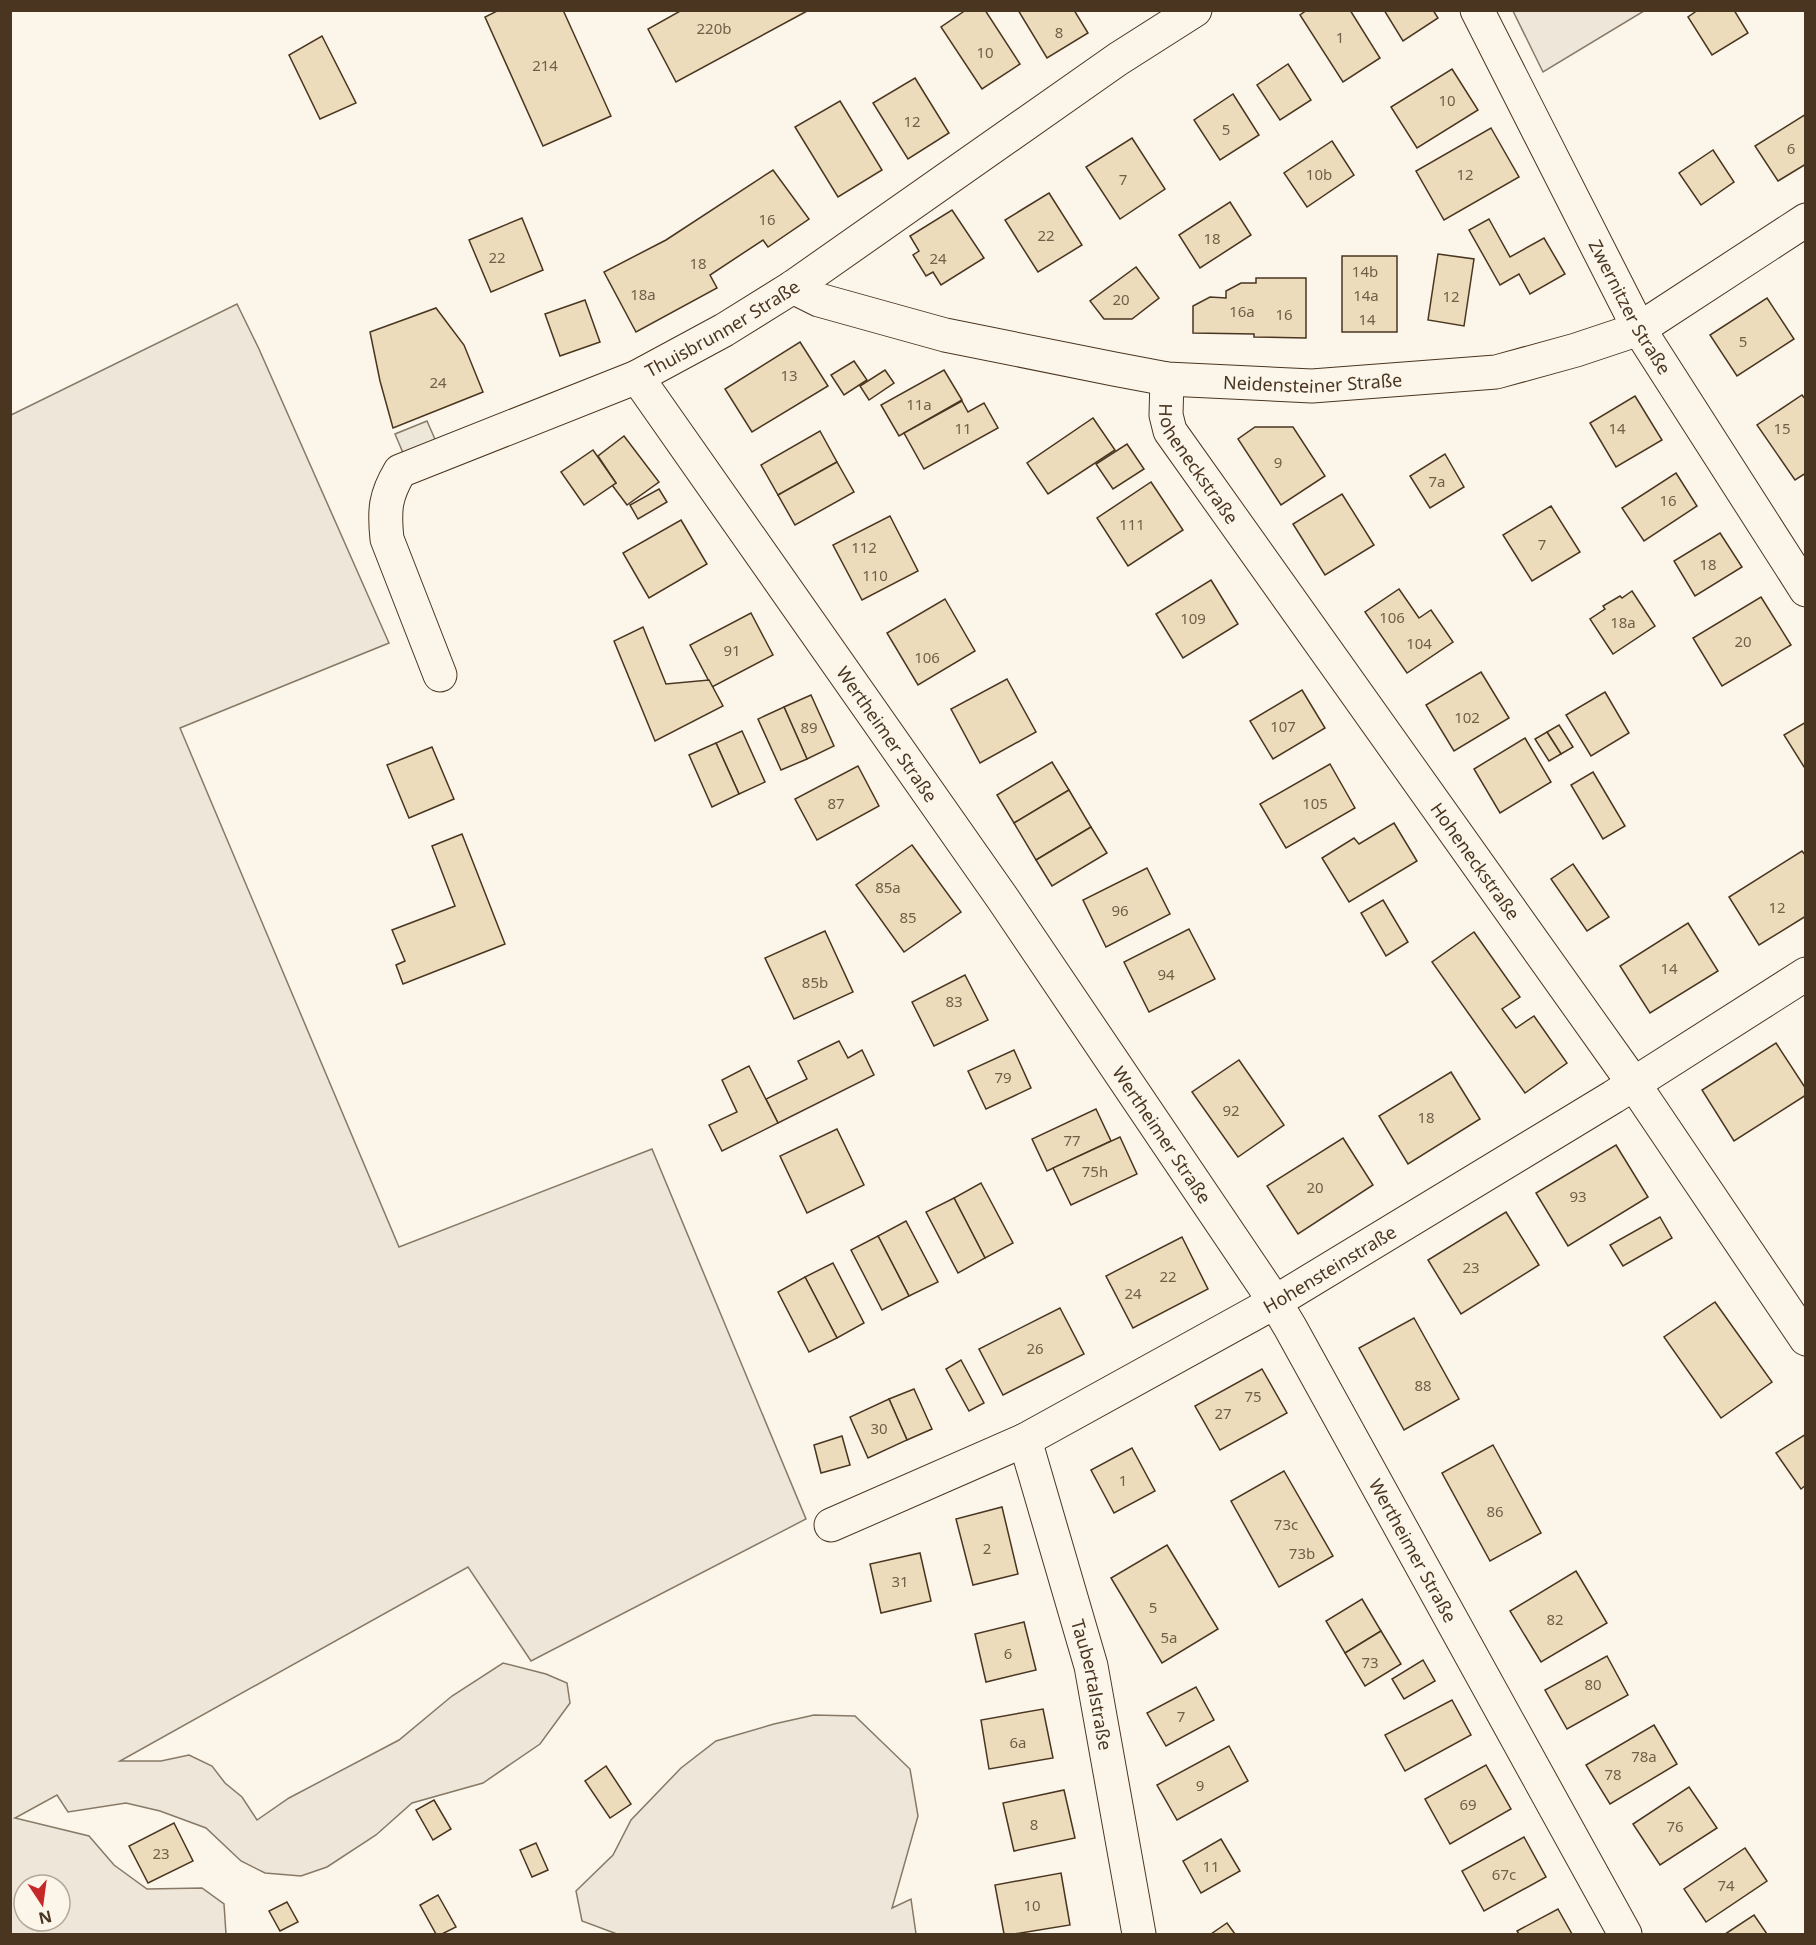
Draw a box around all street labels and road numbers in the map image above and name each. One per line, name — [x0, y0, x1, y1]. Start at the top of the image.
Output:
street label: Zwernitzer Straße — [1584, 235, 1677, 379]
street label: Thuisbrunner Straße — [641, 274, 804, 382]
street label: Neidensteiner Straße — [1223, 367, 1403, 398]
street label: Hoheneckstraße — [1154, 403, 1244, 528]
street label: Wertheimer Straße — [831, 661, 943, 807]
street label: Hoheneckstraße — [1426, 797, 1526, 925]
street label: Wertheimer Straße — [1107, 1062, 1217, 1208]
street label: Hohensteinstraße — [1259, 1219, 1400, 1318]
street label: Wertheimer Straße — [1364, 1474, 1463, 1626]
street label: Taubertalstraße — [1066, 1616, 1118, 1752]

